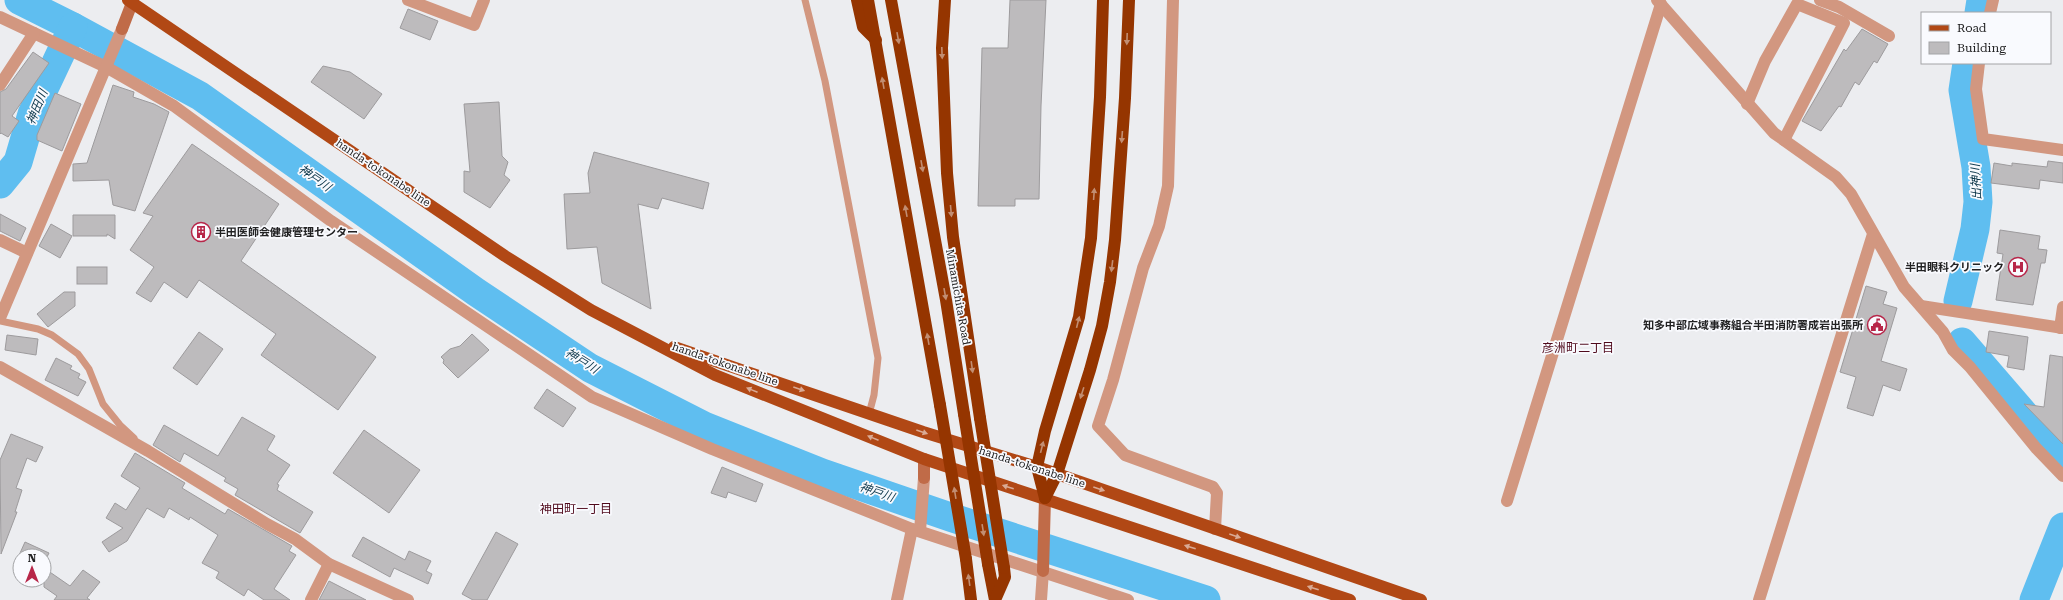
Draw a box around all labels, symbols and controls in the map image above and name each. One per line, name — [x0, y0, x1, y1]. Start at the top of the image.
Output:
legend — [1921, 12, 2051, 64]
text: Road — [1957, 21, 1987, 35]
one-way arrow — [895, 32, 901, 44]
one-way arrow — [1124, 33, 1131, 45]
text: Building — [1957, 41, 2006, 55]
one-way arrow — [939, 47, 946, 59]
one-way arrow — [880, 77, 886, 89]
water label: 神田川 — [24, 86, 51, 126]
one-way arrow — [1119, 131, 1126, 143]
street label: handa-tokonabe line — [333, 137, 433, 209]
one-way arrow — [919, 160, 925, 172]
water label: 神戸川 — [296, 162, 335, 195]
water label: 出神川 — [1968, 162, 1984, 200]
one-way arrow — [1091, 188, 1098, 200]
one-way arrow — [903, 205, 909, 217]
one-way arrow — [947, 205, 954, 217]
building icon: 半田医師会健康管理センター — [190, 221, 212, 243]
place label: 半田医師会健康管理センター — [215, 226, 358, 239]
street label: Minamichita Road — [943, 248, 973, 346]
hospital icon: 半田眼科クリニック — [2007, 256, 2029, 278]
one-way arrow — [1109, 260, 1115, 273]
place label: 半田眼科クリニック — [1905, 261, 2004, 274]
one-way arrow — [942, 288, 948, 300]
public building icon: 知多中部広域事務組合半田消防署成岩出張所 — [1866, 314, 1888, 336]
one-way arrow — [1075, 316, 1081, 328]
place label: 知多中部広域事務組合半田消防署成岩出張所 — [1643, 319, 1863, 332]
one-way arrow — [925, 333, 931, 345]
street label: handa-tokonabe line — [670, 340, 780, 388]
district label: 彦洲町二丁目 — [1542, 341, 1614, 355]
water label: 神戸川 — [563, 346, 603, 378]
one-way arrow — [969, 361, 975, 373]
one-way arrow — [745, 387, 757, 393]
one-way arrow — [793, 387, 805, 393]
one-way arrow — [1079, 387, 1085, 399]
one-way arrow — [916, 429, 928, 435]
one-way arrow — [866, 435, 878, 441]
one-way arrow — [1039, 441, 1045, 453]
street label: handa-tokonabe line — [977, 444, 1087, 490]
water label: 神戸川 — [858, 480, 898, 505]
one-way arrow — [1002, 484, 1014, 490]
one-way arrow — [1093, 486, 1105, 492]
one-way arrow — [952, 487, 958, 500]
district label: 神田町一丁目 — [540, 502, 612, 516]
one-way arrow — [980, 524, 986, 536]
one-way arrow — [1229, 533, 1241, 539]
one-way arrow — [1184, 543, 1196, 549]
north arrow — [12, 548, 52, 588]
text: N — [28, 552, 37, 565]
one-way arrow — [966, 574, 972, 586]
one-way arrow — [1307, 584, 1319, 590]

